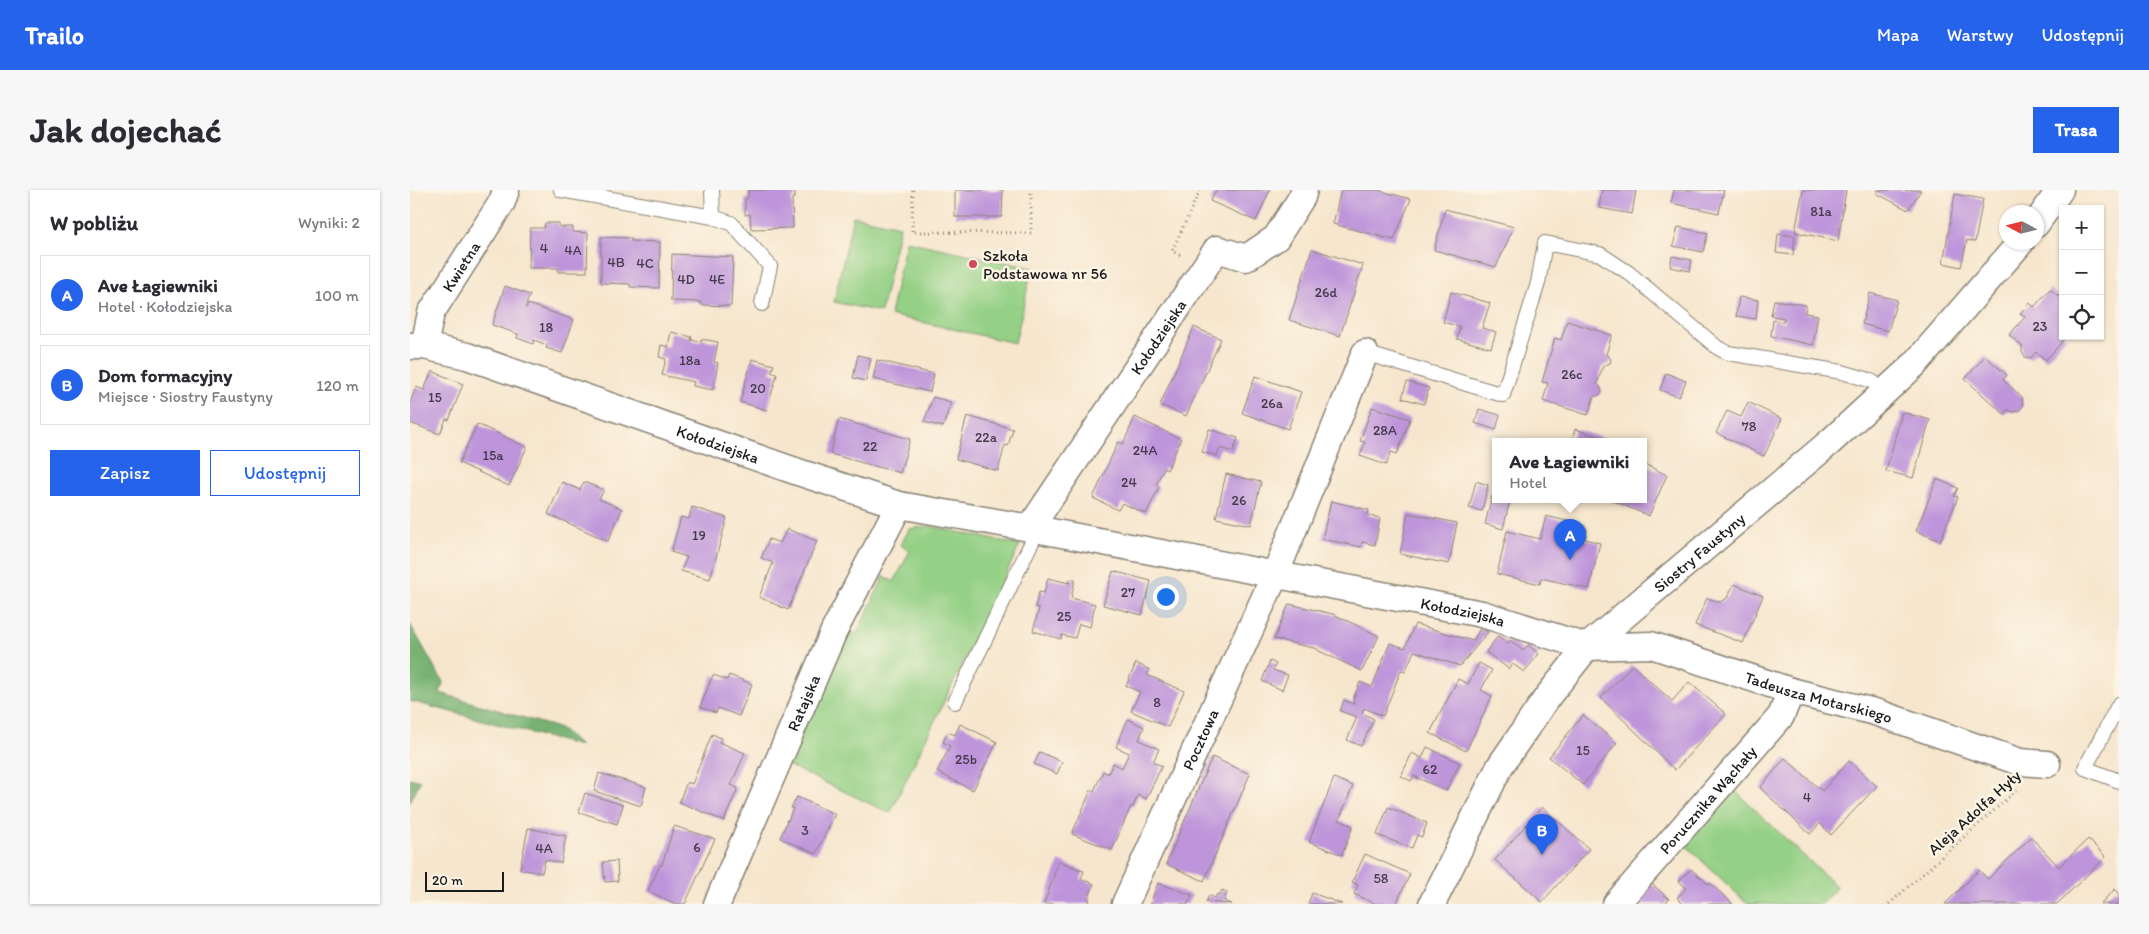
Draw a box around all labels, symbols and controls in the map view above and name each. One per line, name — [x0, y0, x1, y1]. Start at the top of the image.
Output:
text: Trailo — [25, 21, 84, 50]
text: Mapa — [1877, 24, 1919, 46]
text: Warstwy — [1947, 24, 2014, 46]
text: Udostępnij — [2042, 24, 2124, 46]
button: Trasa — [2033, 107, 2119, 153]
text: Jak dojechać — [30, 109, 222, 151]
house number: 81a — [1810, 203, 1832, 220]
north arrow — [1999, 205, 2044, 250]
map controls — [2059, 205, 2104, 340]
button: + — [2059, 205, 2104, 250]
text: W pobliżu — [50, 210, 138, 235]
text: Wyniki: 2 — [298, 213, 360, 232]
street label: Kwietna — [438, 237, 485, 295]
house number: 4 — [540, 240, 549, 257]
house number: 4A — [564, 242, 582, 259]
place label: Szkoła Podstawowa nr 56 — [983, 246, 1107, 283]
button: − — [2059, 250, 2104, 295]
house number: 4B — [607, 254, 625, 271]
house number: 4C — [636, 255, 654, 272]
marker: Szkoła Podstawowa nr 56 — [967, 258, 979, 270]
house number: 4D — [677, 271, 695, 288]
house number: 4E — [709, 271, 725, 288]
text: Ave Łagiewniki — [98, 274, 218, 297]
house number: 26d — [1315, 284, 1338, 301]
text: A — [62, 286, 72, 305]
text: 100 m — [315, 286, 359, 305]
button: locate — [2059, 295, 2104, 340]
street label: Kołodziejska — [1127, 296, 1190, 378]
text: Hotel · Kołodziejska — [98, 297, 232, 316]
house number: 23 — [2033, 318, 2048, 335]
house number: 18 — [539, 319, 553, 336]
house number: 18a — [679, 352, 701, 369]
text: Dom formacyjny — [98, 364, 232, 387]
house number: 26c — [1561, 366, 1583, 383]
text: B — [62, 376, 72, 395]
text: 120 m — [316, 376, 359, 395]
house number: 20 — [750, 380, 766, 397]
text: Miejsce · Siostry Faustyny — [98, 387, 273, 406]
house number: 15 — [428, 389, 442, 406]
house number: 26a — [1261, 395, 1284, 412]
house number: 78 — [1742, 418, 1757, 435]
street label: Kołodziejska — [674, 421, 762, 468]
house number: 28A — [1373, 422, 1397, 439]
house number: 22a — [975, 429, 998, 446]
house number: 22 — [863, 438, 878, 455]
popup — [1492, 438, 1647, 503]
house number: 24A — [1133, 442, 1157, 459]
house number: 15a — [482, 447, 504, 464]
button: Zapisz — [50, 450, 200, 496]
button: Udostępnij — [210, 450, 360, 496]
text: Ave Łagiewniki — [1510, 450, 1629, 473]
text: Hotel — [1510, 473, 1547, 492]
house number: 24 — [1121, 474, 1137, 491]
house number: 26 — [1232, 492, 1246, 509]
street label: Siostry Faustyny — [1650, 509, 1749, 597]
pin: A — [1554, 519, 1586, 560]
house number: 19 — [692, 527, 706, 544]
house number: 27 — [1121, 584, 1135, 601]
your location — [1153, 584, 1179, 610]
street label: Kołodziejska — [1419, 594, 1507, 631]
house number: 25 — [1057, 608, 1071, 625]
street label: Tadeusza Motarskiego — [1742, 668, 1895, 727]
street label: Ratajska — [783, 671, 824, 734]
house number: 8 — [1153, 694, 1161, 711]
street label: Pocztowa — [1178, 705, 1223, 773]
house number: 15 — [1576, 742, 1590, 759]
street label: Porucznika Wąchały — [1656, 742, 1761, 858]
house number: 25b — [955, 751, 977, 768]
house number: 62 — [1423, 761, 1438, 778]
street label: Aleja Adolfa Hyły — [1924, 765, 2025, 859]
house number: 4 — [1803, 789, 1812, 806]
pin: B — [1526, 814, 1558, 855]
house number: 3 — [801, 822, 809, 839]
house number: 6 — [693, 839, 701, 856]
house number: 4A — [535, 840, 553, 857]
scale bar — [425, 869, 504, 892]
house number: 58 — [1373, 870, 1389, 887]
text: 20 m — [432, 872, 463, 889]

